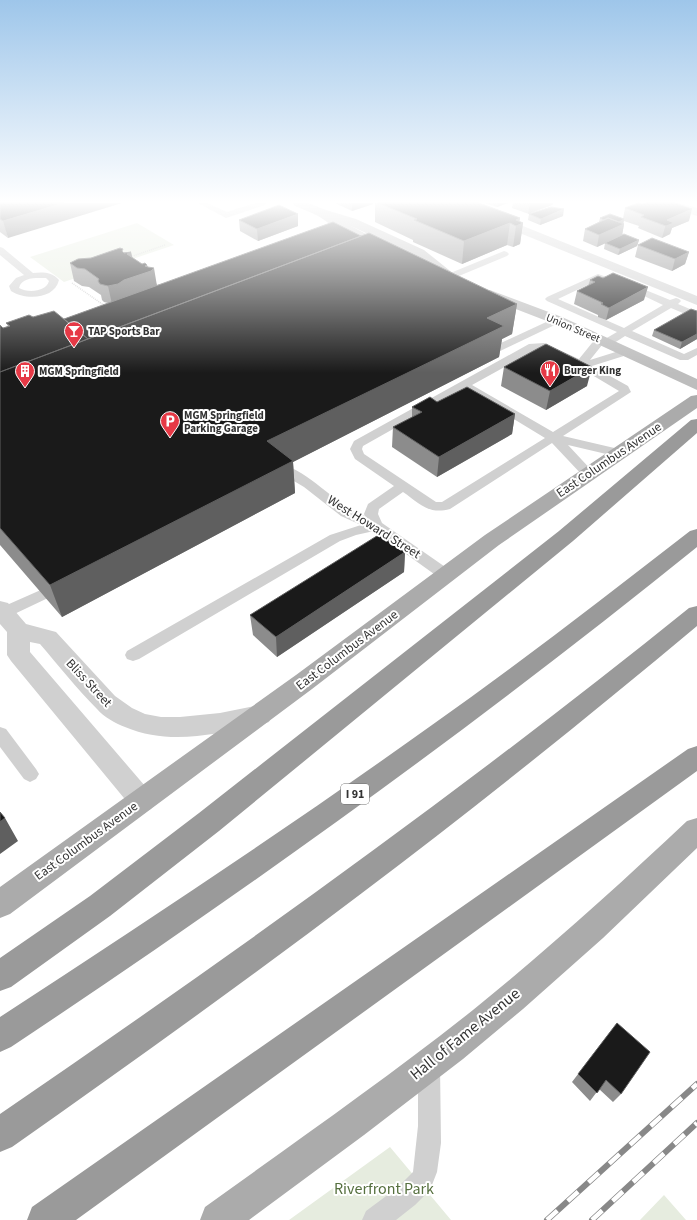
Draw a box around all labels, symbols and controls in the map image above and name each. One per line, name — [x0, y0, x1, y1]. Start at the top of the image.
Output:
street label: Union Street — [544, 310, 603, 346]
bar icon: TAP Sports Bar — [63, 320, 85, 348]
place label: TAP Sports Bar — [88, 324, 160, 339]
restaurant icon: Burger King — [539, 359, 561, 387]
building icon: MGM Springfield — [14, 360, 36, 388]
place label: Burger King — [564, 363, 621, 378]
place label: MGM Springfield — [39, 364, 119, 379]
place label: MGM Springfield Parking Garage — [184, 408, 264, 436]
parking icon: MGM Springfield Parking Garage — [159, 410, 181, 438]
street label: East Columbus Avenue — [553, 418, 665, 502]
street label: West Howard Street — [324, 491, 425, 563]
street label: East Columbus Avenue — [292, 606, 402, 694]
street label: Bliss Street — [62, 655, 117, 712]
road number: I 91 — [341, 784, 369, 804]
street label: East Columbus Avenue — [31, 797, 141, 885]
street label: Hall of Fame Avenue — [405, 983, 525, 1085]
park label: Riverfront Park — [334, 1178, 434, 1200]

